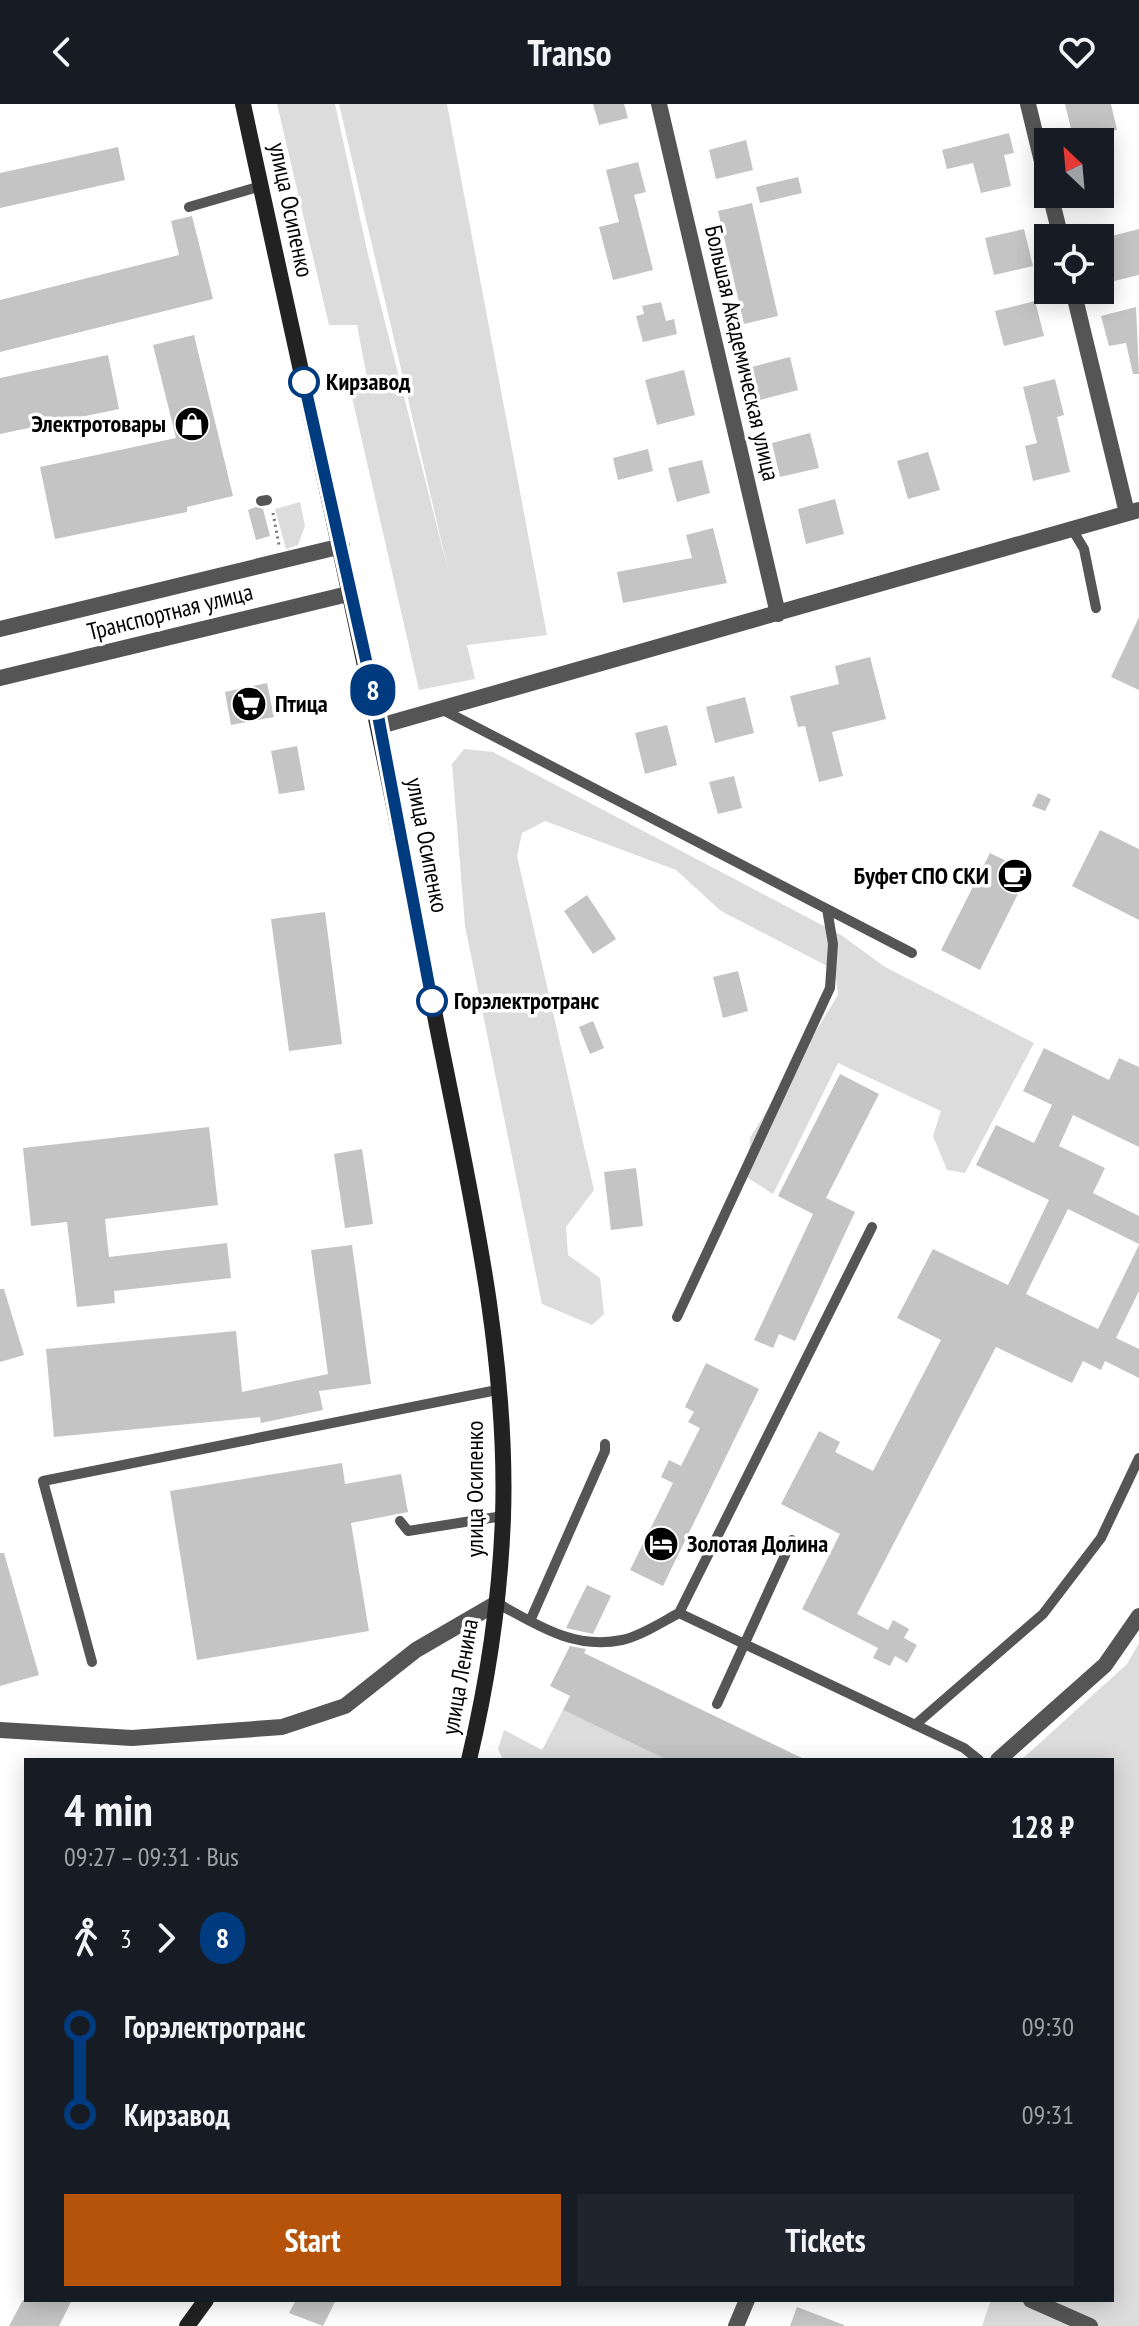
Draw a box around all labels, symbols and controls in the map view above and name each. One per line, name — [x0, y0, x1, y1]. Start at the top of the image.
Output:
text: Transo — [527, 29, 612, 76]
icon: back — [40, 30, 84, 74]
icon: heart — [1055, 30, 1099, 74]
north arrow — [1034, 128, 1114, 208]
map controls — [1034, 128, 1114, 304]
street label: улица Осипенко — [262, 140, 321, 280]
street label: Большая Академическая улица — [698, 222, 787, 484]
button: locate — [1034, 224, 1114, 304]
place label: Кирзавод — [326, 366, 411, 397]
marker: Кирзавод — [289, 367, 319, 397]
shop icon: Электротовары — [173, 405, 211, 443]
place label: Электротовары — [31, 408, 166, 439]
street label: Транспортная улица — [84, 576, 256, 647]
line badge: 8 — [347, 664, 399, 716]
text: 8 — [366, 671, 380, 708]
supermarket icon: Птица — [230, 685, 268, 723]
place label: Птица — [275, 688, 328, 719]
street label: улица Осипенко — [399, 775, 456, 915]
cafe icon: Буфет СПО СКИ — [996, 857, 1034, 895]
place label: Буфет СПО СКИ — [854, 860, 989, 891]
place label: Горэлектротранс — [454, 985, 600, 1016]
marker: Горэлектротранс — [417, 986, 447, 1016]
street label: улица Осипенко — [459, 1421, 490, 1557]
hotel icon: Золотая Долина — [642, 1525, 680, 1563]
place label: Золотая Долина — [687, 1528, 828, 1559]
street label: улица Ленина — [434, 1616, 485, 1737]
text: 4 min — [64, 1781, 153, 1838]
text: 128 ₽ — [1010, 1807, 1074, 1846]
text: 09:27 – 09:31 · Bus — [64, 1840, 239, 1873]
icon: walk — [64, 1916, 108, 1960]
icon: forward — [144, 1916, 188, 1960]
text: 8 — [216, 1919, 229, 1956]
text: 3 — [120, 1922, 132, 1955]
text: Горэлектротранс — [124, 2007, 306, 2046]
text: 09:30 — [1022, 2010, 1074, 2043]
text: Кирзавод — [124, 2095, 230, 2134]
text: 09:31 — [1022, 2098, 1074, 2131]
button: Start — [64, 2194, 561, 2286]
button: Tickets — [577, 2194, 1074, 2286]

